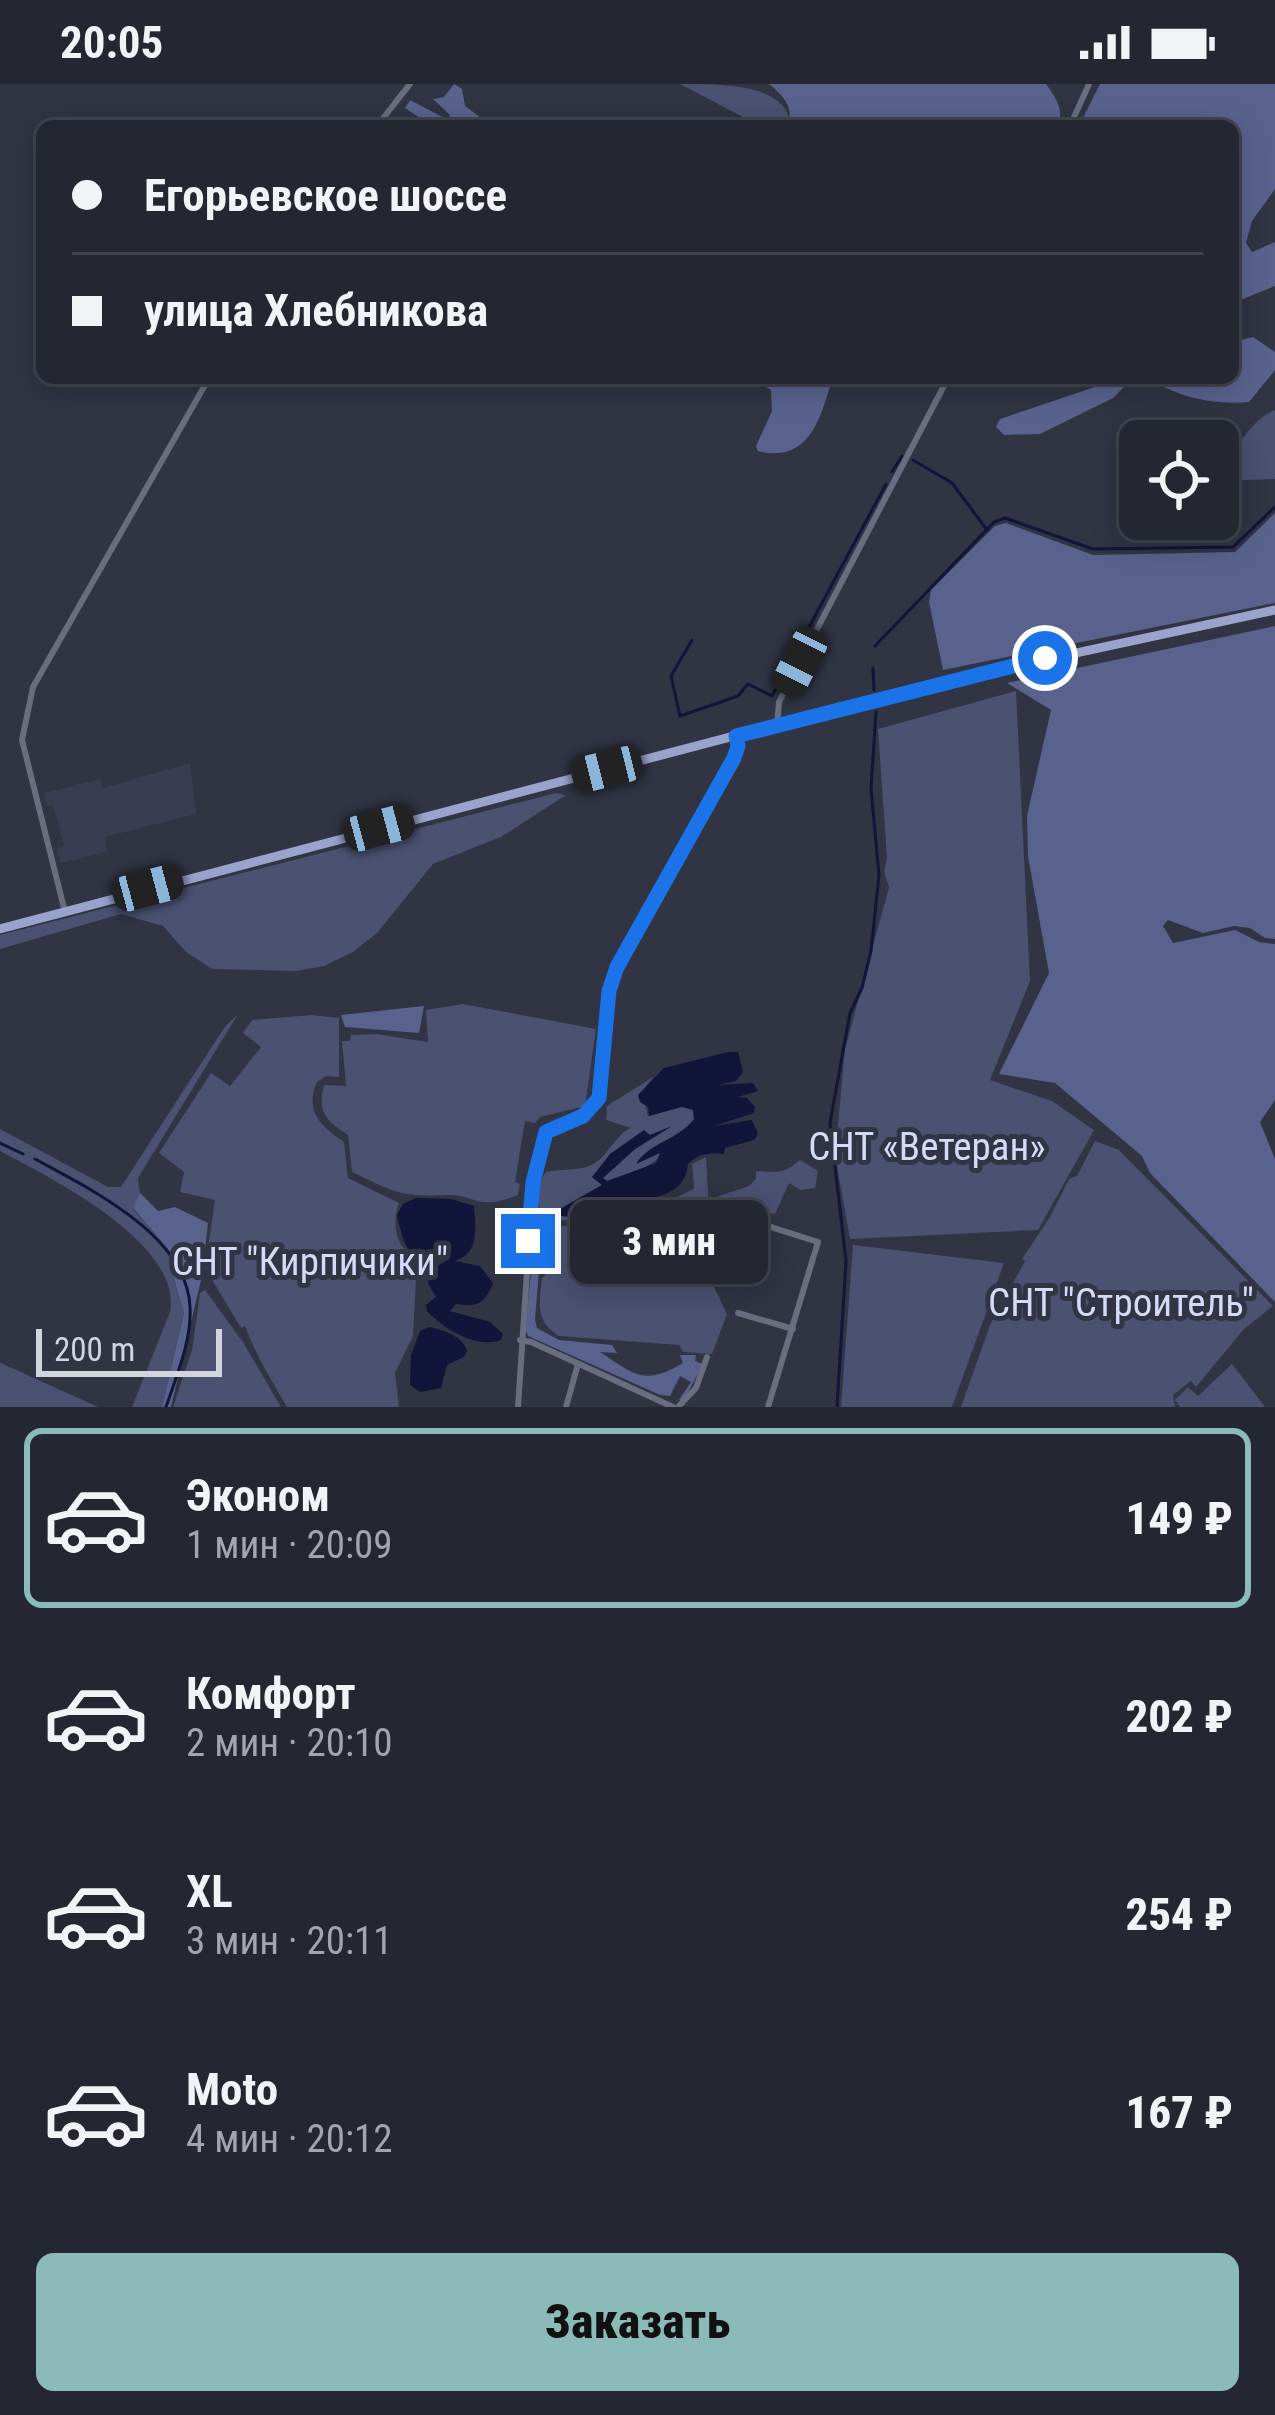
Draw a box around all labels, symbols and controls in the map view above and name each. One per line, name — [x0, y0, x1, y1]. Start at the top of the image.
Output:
text: 20:05 — [60, 16, 163, 69]
text: Егорьевское шоссе — [144, 169, 507, 222]
text: улица Хлебникова — [144, 284, 488, 337]
map controls — [1119, 420, 1239, 540]
button: locate — [1119, 420, 1239, 540]
car — [768, 622, 832, 702]
route start — [1018, 631, 1072, 685]
car — [568, 743, 646, 795]
car — [340, 801, 418, 855]
car — [109, 861, 187, 915]
park label: СНТ «Ветеран» — [808, 1124, 1046, 1170]
callout: 3 мин — [570, 1199, 768, 1283]
route end — [501, 1214, 555, 1268]
text: 3 мин — [622, 1219, 716, 1265]
park label: СНТ "Кирпичики" — [172, 1239, 448, 1285]
park label: СНТ "Строитель" — [988, 1280, 1254, 1326]
scale bar — [36, 1323, 222, 1376]
text: 200 m — [54, 1330, 135, 1369]
icon: car — [42, 1464, 150, 1572]
text: Эконом — [186, 1469, 330, 1522]
text: 149 ₽ — [1125, 1492, 1233, 1545]
text: 1 мин · 20:09 — [186, 1522, 393, 1568]
icon: car — [42, 1662, 150, 1770]
text: Комфорт — [186, 1667, 356, 1720]
text: 202 ₽ — [1125, 1690, 1233, 1743]
text: 2 мин · 20:10 — [186, 1720, 393, 1766]
icon: car — [42, 1860, 150, 1968]
text: XL — [186, 1865, 233, 1918]
text: 254 ₽ — [1125, 1888, 1233, 1941]
text: 3 мин · 20:11 — [186, 1918, 393, 1964]
icon: car — [42, 2058, 150, 2166]
text: Moto — [186, 2063, 278, 2116]
text: 167 ₽ — [1125, 2086, 1233, 2139]
text: 4 мин · 20:12 — [186, 2116, 393, 2162]
button: Заказать — [36, 2253, 1239, 2391]

